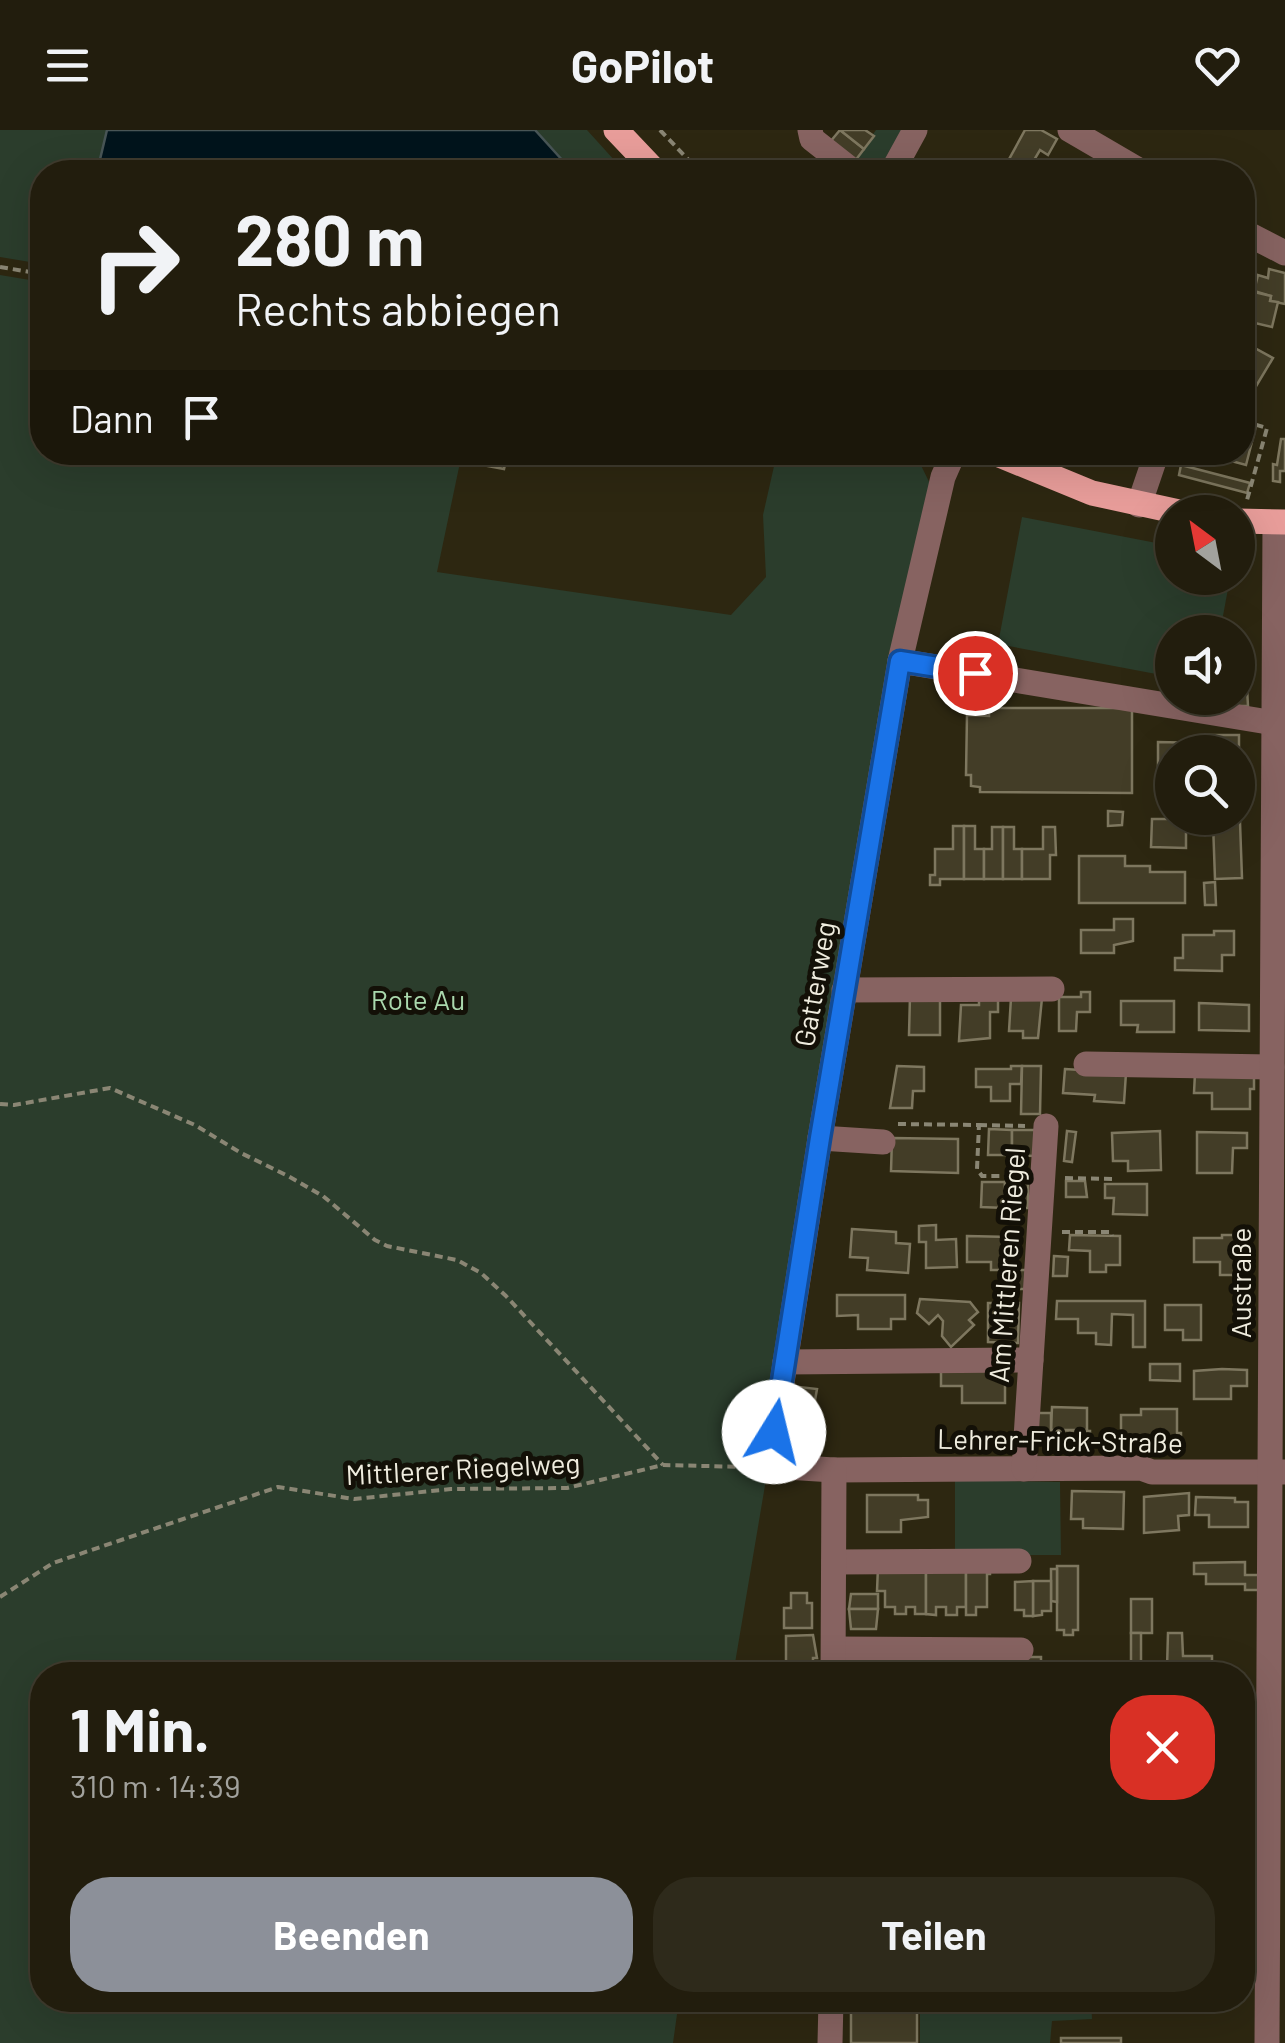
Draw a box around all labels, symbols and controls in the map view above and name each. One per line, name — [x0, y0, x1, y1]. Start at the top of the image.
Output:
icon: menu — [40, 38, 95, 93]
text: GoPilot — [571, 38, 714, 92]
icon: heart — [1190, 38, 1245, 93]
text: 280 m — [235, 196, 424, 280]
icon: right — [70, 200, 200, 330]
text: Rechts abbiegen — [235, 281, 561, 335]
icon: arrive — [174, 390, 229, 445]
text: Dann — [70, 395, 154, 441]
north arrow — [1155, 495, 1255, 595]
map controls — [1155, 495, 1255, 835]
button: sound — [1155, 615, 1255, 715]
pin — [933, 631, 1018, 716]
icon: arrive — [948, 646, 1003, 701]
button: search — [1155, 735, 1255, 835]
street label: Gatterweg — [786, 919, 842, 1049]
park label: Rote Au — [371, 982, 465, 1016]
street label: Am Mittleren Riegel — [981, 1146, 1031, 1384]
street label: Austraße — [1223, 1228, 1257, 1338]
position arrow — [722, 1380, 826, 1484]
street label: Lehrer-Frick-Straße — [937, 1421, 1183, 1459]
street label: Mittlerer Riegelweg — [345, 1445, 581, 1491]
text: 1 Min. — [70, 1692, 210, 1764]
button: close — [1110, 1695, 1215, 1800]
text: 310 m · 14:39 — [70, 1766, 241, 1804]
button: Beenden — [70, 1877, 633, 1992]
button: Teilen — [653, 1877, 1215, 1992]

